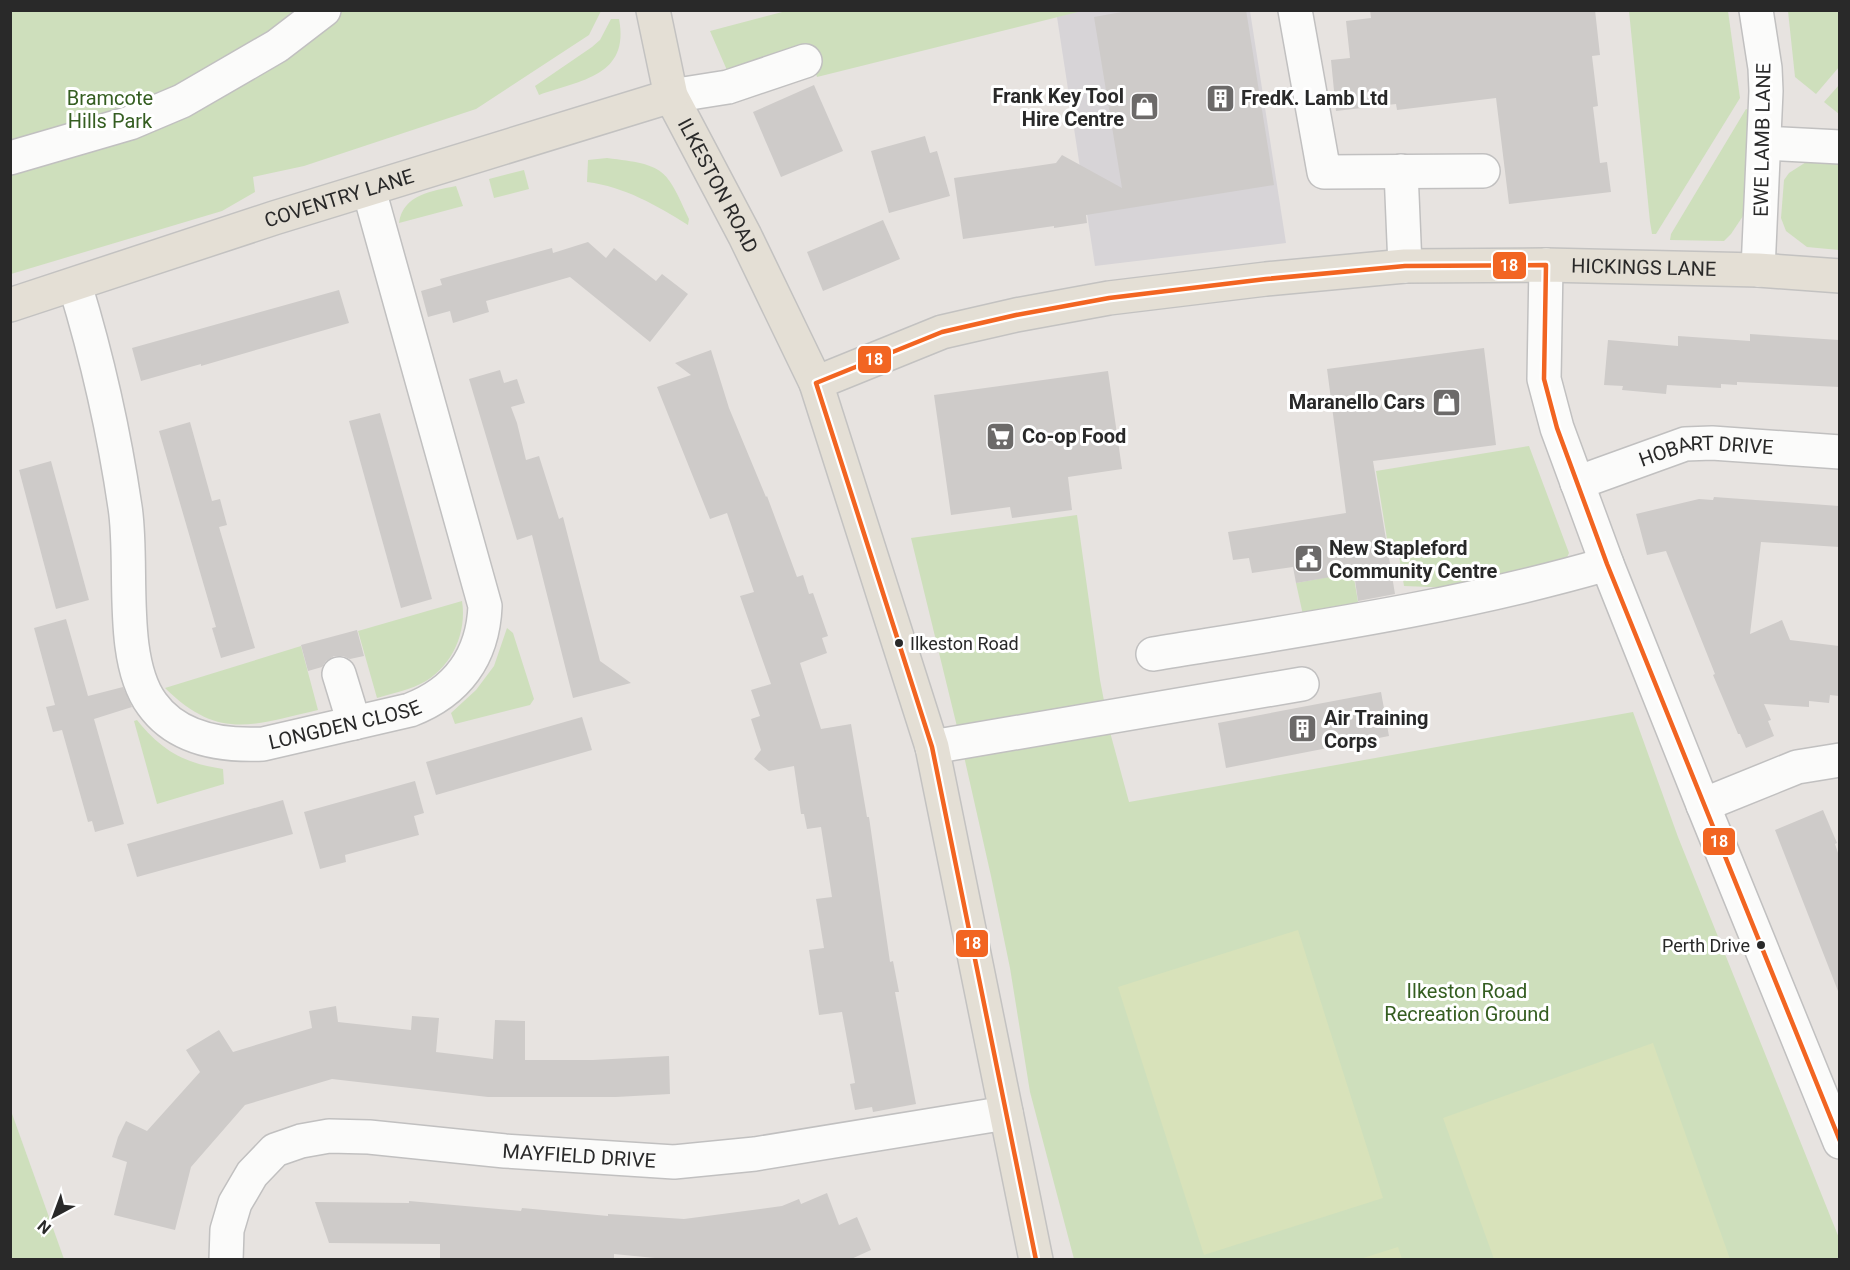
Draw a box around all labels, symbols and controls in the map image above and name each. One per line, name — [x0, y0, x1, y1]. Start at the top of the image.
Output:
street label: EWE LAMB LANE — [1749, 63, 1775, 217]
building icon: FredK. Lamb Ltd — [1204, 82, 1236, 114]
place label: Frank Key Tool Hire Centre — [992, 84, 1124, 131]
park label: Bramcote Hills Park — [67, 86, 153, 133]
place label: FredK. Lamb Ltd — [1241, 86, 1388, 110]
shop icon: Frank Key Tool Hire Centre — [1129, 91, 1161, 123]
street label: ILKESTON ROAD — [673, 114, 763, 257]
street label: COVENTRY LANE — [261, 164, 417, 232]
line badge: 18 — [1492, 251, 1527, 280]
street label: HICKINGS LANE — [1571, 254, 1717, 281]
text: 18 — [1500, 256, 1518, 275]
line badge: 18 — [857, 345, 892, 374]
text: 18 — [865, 350, 883, 369]
shop icon: Maranello Cars — [1430, 386, 1462, 418]
place label: Maranello Cars — [1289, 390, 1425, 414]
supermarket icon: Co-op Food — [985, 420, 1017, 452]
place label: Co-op Food — [1022, 424, 1126, 448]
street label: HOBART DRIVE — [1636, 431, 1774, 472]
place label: New Stapleford Community Centre — [1329, 536, 1498, 583]
public building icon: New Stapleford Community Centre — [1292, 543, 1324, 575]
place label: Ilkeston Road — [910, 633, 1019, 654]
marker: Ilkeston Road — [893, 637, 905, 649]
street label: LONGDEN CLOSE — [266, 695, 425, 754]
place label: Air Training Corps — [1324, 706, 1428, 753]
building icon: Air Training Corps — [1287, 713, 1319, 745]
line badge: 18 — [1702, 827, 1736, 856]
text: 18 — [1710, 832, 1728, 851]
line badge: 18 — [955, 929, 989, 958]
text: 18 — [963, 934, 981, 953]
place label: Perth Drive — [1662, 935, 1750, 956]
marker: Perth Drive — [1755, 939, 1767, 951]
park label: Ilkeston Road Recreation Ground — [1384, 979, 1550, 1026]
street label: MAYFIELD DRIVE — [502, 1139, 657, 1173]
north arrow — [24, 1186, 84, 1246]
text: N — [34, 1216, 55, 1238]

